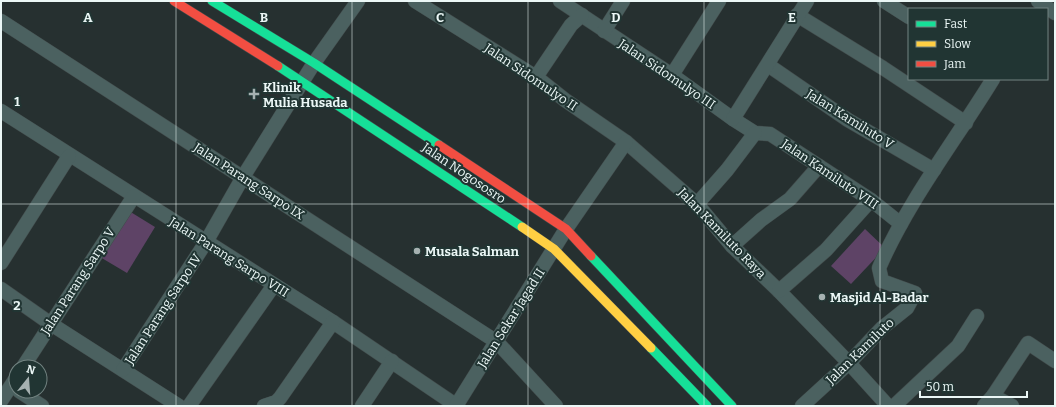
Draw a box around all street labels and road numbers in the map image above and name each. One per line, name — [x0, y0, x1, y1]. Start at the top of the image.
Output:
street label: Jalan Sidomulyo III — [615, 35, 718, 112]
street label: Jalan Sidomulyo II — [481, 40, 580, 114]
street label: Jalan Kamiluto V — [803, 86, 896, 152]
street label: Jalan Kamiluto VIII — [778, 135, 881, 212]
street label: Jalan Parang Sarpo IX — [190, 139, 307, 222]
street label: Jalan Nogososro — [419, 139, 509, 207]
street label: Jalan Kamiluto Raya — [674, 184, 769, 281]
street label: Jalan Parang Sarpo VIII — [166, 214, 292, 300]
street label: Jalan Parang Sarpo V — [37, 225, 118, 338]
street label: Jalan Parang Sarpo IV — [121, 251, 204, 368]
street label: Jalan Sekar Jagad II — [474, 265, 548, 371]
street label: Jalan Kamiluto — [822, 315, 897, 388]

